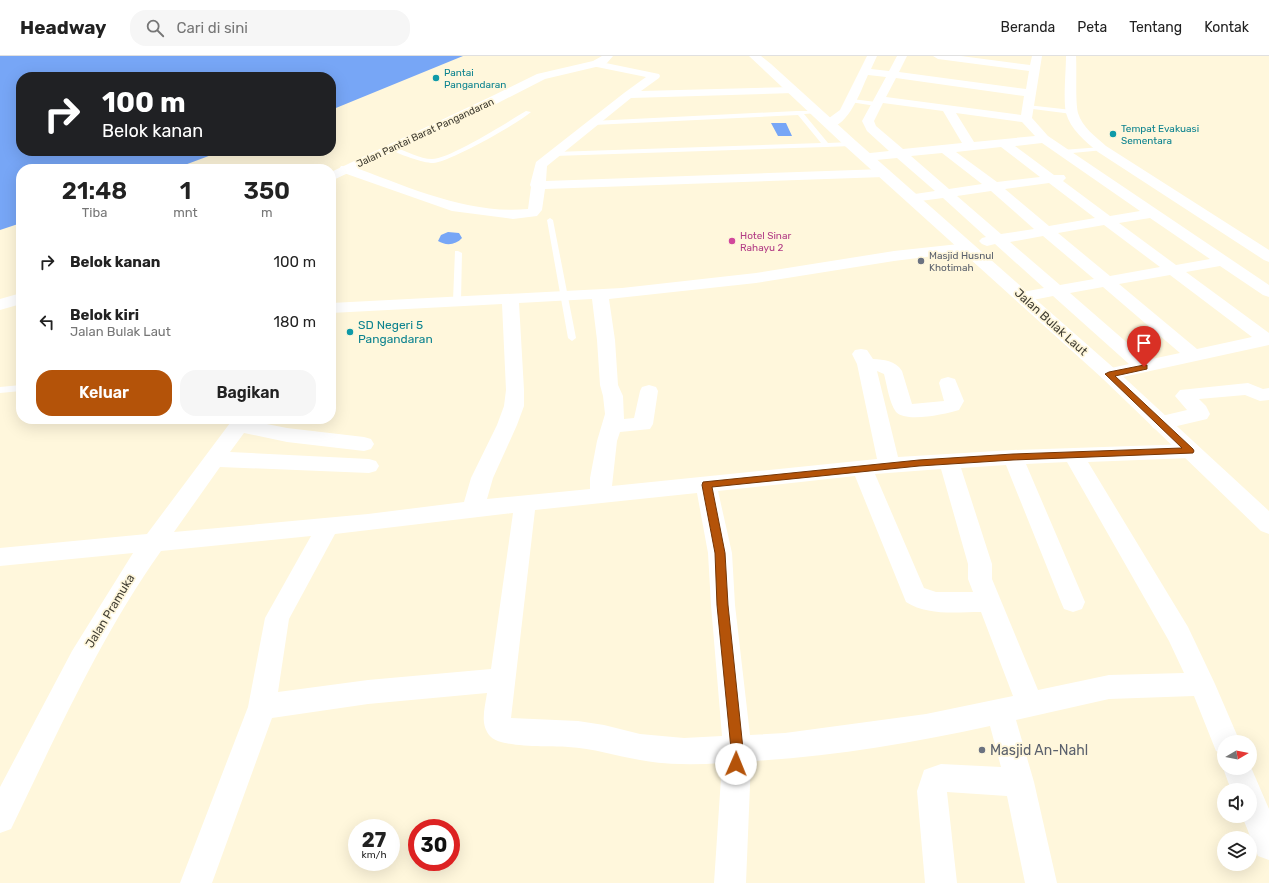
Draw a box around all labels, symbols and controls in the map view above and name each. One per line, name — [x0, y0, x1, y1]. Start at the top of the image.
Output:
search box — [130, 10, 410, 46]
text: Headway — [20, 16, 106, 39]
icon: search — [144, 17, 166, 39]
text: Cari di sini — [176, 19, 248, 37]
text: Beranda — [1001, 19, 1055, 36]
text: Peta — [1077, 19, 1107, 36]
text: Tentang — [1129, 19, 1182, 36]
text: Kontak — [1204, 19, 1249, 36]
place label: Pantai Pangandaran — [444, 67, 506, 91]
marker: Pantai Pangandaran — [431, 73, 441, 83]
text: 100 m — [102, 86, 186, 119]
icon: right — [36, 88, 88, 140]
street label: Jalan Pantai Barat Pangandaran — [355, 96, 496, 170]
text: Belok kanan — [102, 120, 203, 142]
place label: Tempat Evakuasi Sementara — [1121, 123, 1199, 147]
marker: Tempat Evakuasi Sementara — [1108, 129, 1118, 139]
text: 21:48 — [62, 177, 127, 205]
text: 1 — [180, 177, 191, 205]
text: 350 — [243, 177, 290, 205]
text: Tiba — [82, 205, 107, 220]
text: mnt — [173, 205, 198, 220]
text: m — [261, 205, 273, 220]
place label: Hotel Sinar Rahayu 2 — [740, 230, 791, 254]
marker: Hotel Sinar Rahayu 2 — [727, 236, 737, 246]
place label: Masjid Husnul Khotimah — [929, 250, 994, 274]
icon: right — [36, 251, 58, 273]
text: Belok kanan — [70, 253, 160, 271]
text: 100 m — [274, 253, 316, 271]
marker: Masjid Husnul Khotimah — [916, 256, 926, 266]
street label: Jalan Bulak Laut — [1012, 286, 1090, 359]
text: Belok kiri — [70, 306, 139, 324]
icon: left — [36, 311, 58, 333]
text: 180 m — [274, 313, 316, 331]
place label: SD Negeri 5 Pangandaran — [358, 318, 433, 346]
text: Jalan Bulak Laut — [70, 324, 171, 339]
pin — [1127, 326, 1161, 367]
marker: SD Negeri 5 Pangandaran — [345, 327, 355, 337]
icon: arrive — [1133, 332, 1155, 354]
button: Keluar — [36, 370, 172, 416]
button: Bagikan — [180, 370, 316, 416]
street label: Jalan Pramuka — [83, 572, 137, 650]
north arrow — [1217, 735, 1257, 775]
map controls — [1217, 735, 1257, 871]
place label: Masjid An-Nahl — [990, 742, 1088, 759]
position arrow — [715, 743, 757, 785]
marker: Masjid An-Nahl — [977, 745, 987, 755]
button: sound — [1217, 783, 1257, 823]
speed limit sign: 30 — [408, 819, 460, 871]
text: 27 — [362, 828, 386, 852]
button: layers — [1217, 831, 1257, 871]
text: km/h — [362, 849, 386, 861]

